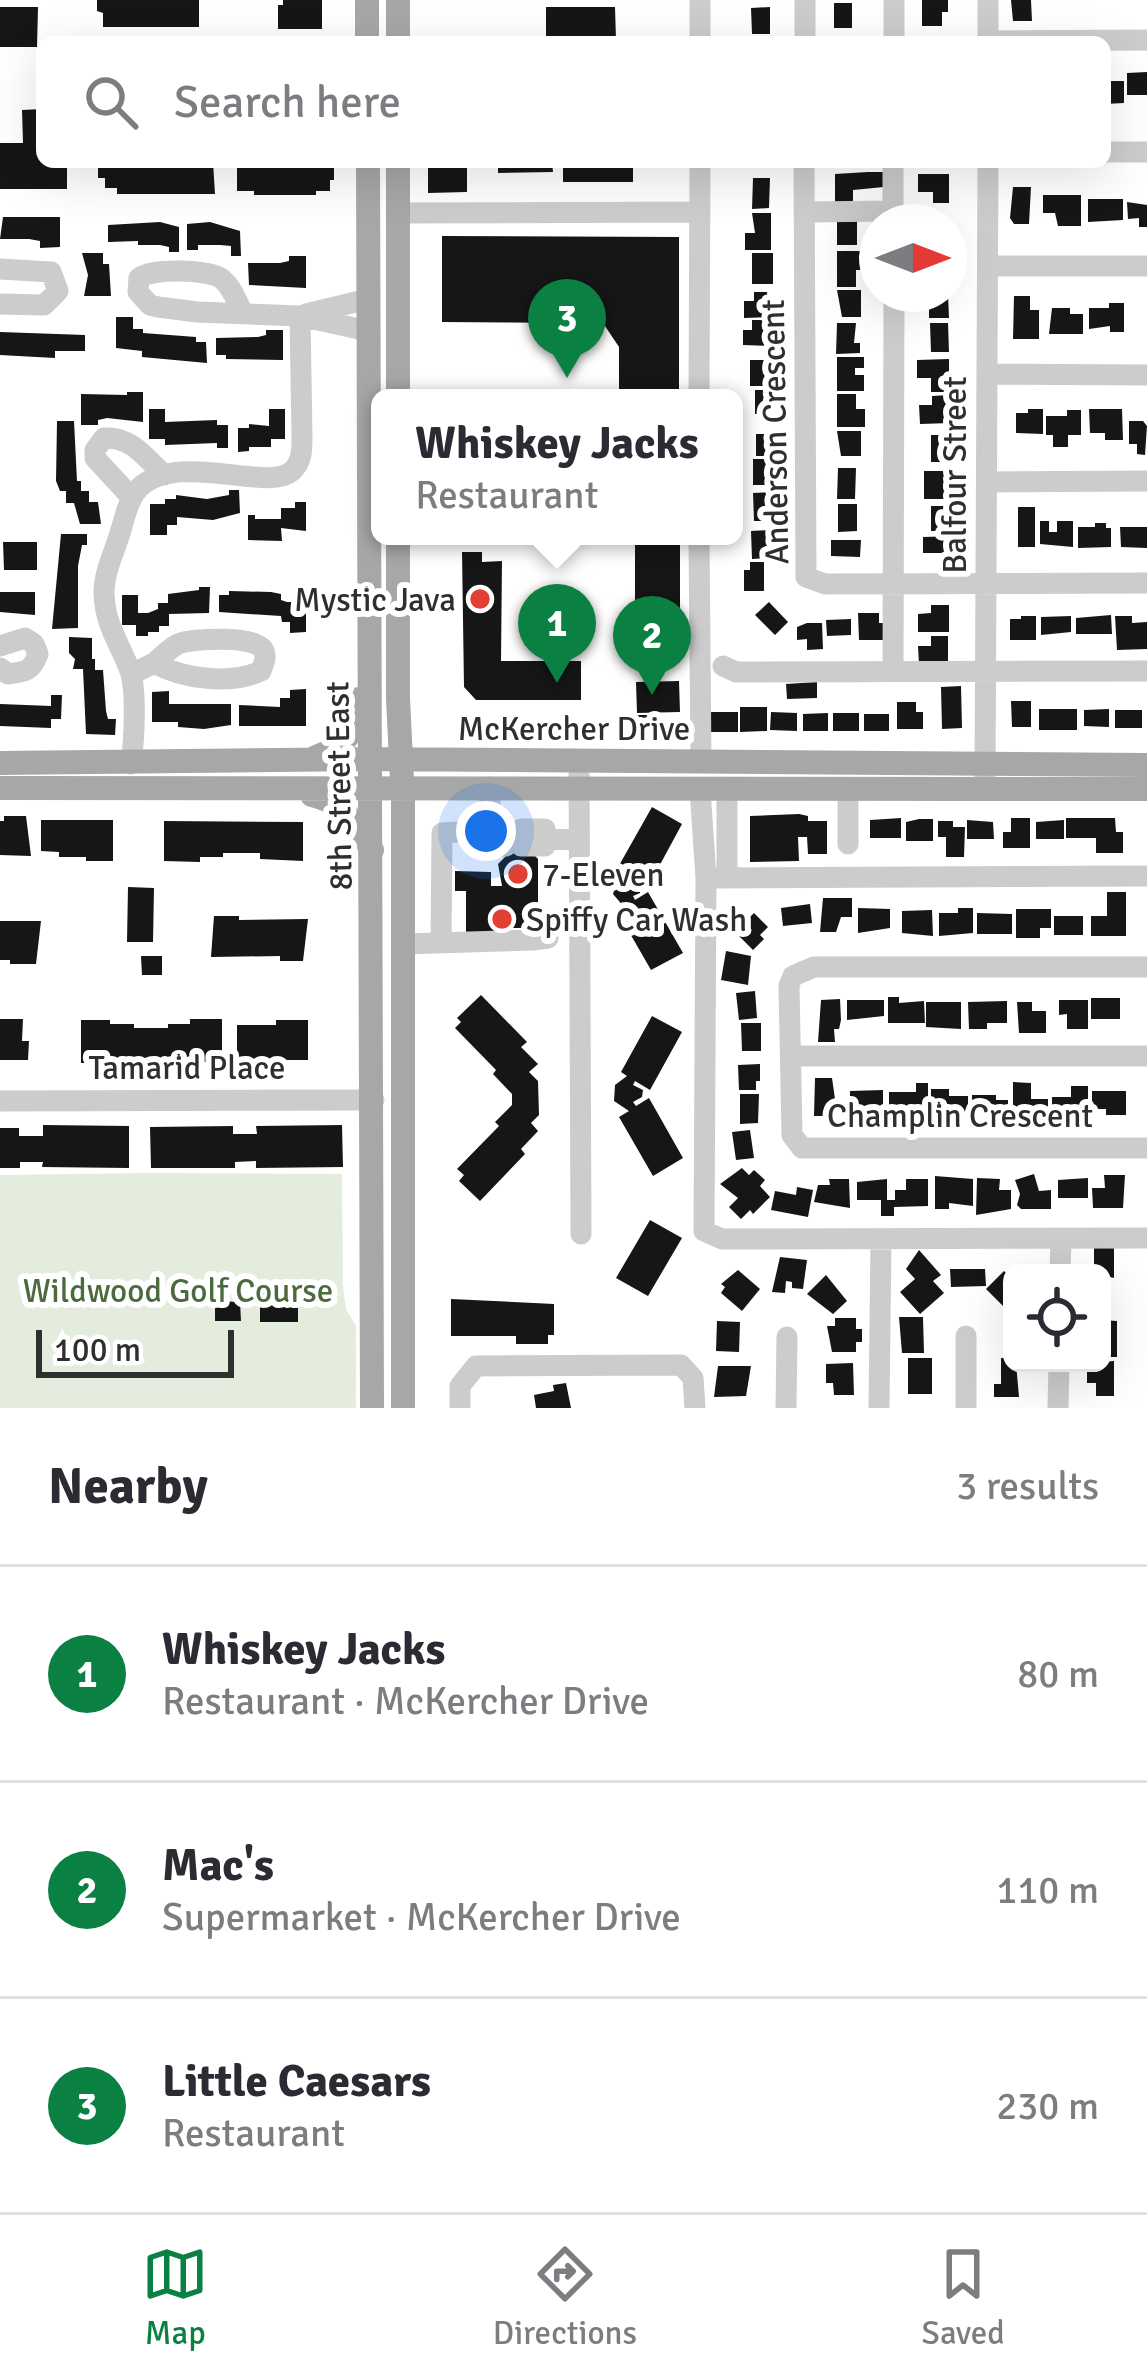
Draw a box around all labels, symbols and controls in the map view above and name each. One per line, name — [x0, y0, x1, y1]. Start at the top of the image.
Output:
search box — [36, 36, 1111, 168]
icon: search — [78, 69, 144, 135]
text: Search here — [174, 75, 401, 130]
north arrow — [859, 204, 967, 312]
pin: 3 — [528, 279, 606, 378]
street label: Anderson Crescent — [753, 299, 798, 565]
street label: Balfour Street — [935, 376, 976, 574]
popup — [371, 389, 743, 545]
text: Whiskey Jacks — [415, 416, 699, 471]
text: Restaurant — [415, 471, 598, 519]
place label: Mystic Java — [294, 580, 456, 621]
pin: 1 — [518, 584, 596, 683]
marker: Mystic Java — [467, 586, 493, 612]
pin: 2 — [613, 596, 691, 695]
street label: 8th Street East — [317, 681, 362, 891]
street label: McKercher Drive — [458, 709, 690, 750]
your location — [456, 801, 516, 861]
place label: 7-Eleven — [542, 855, 665, 896]
marker: 7-Eleven — [505, 861, 531, 887]
place label: Spiffy Car Wash — [526, 900, 747, 941]
marker: Spiffy Car Wash — [489, 906, 515, 932]
street label: Tamarid Place — [89, 1048, 285, 1089]
street label: Champlin Crescent — [827, 1096, 1093, 1137]
map controls — [1003, 1264, 1111, 1372]
button: locate — [1003, 1264, 1111, 1372]
park label: Wildwood Golf Course — [23, 1271, 333, 1312]
scale bar — [36, 1324, 234, 1377]
text: 100 m — [54, 1330, 141, 1371]
text: Nearby — [48, 1455, 208, 1518]
text: 3 results — [956, 1462, 1099, 1510]
text: Whiskey Jacks — [162, 1622, 445, 1677]
text: 1 — [76, 1650, 98, 1698]
text: 80 m — [1017, 1650, 1099, 1698]
text: Restaurant · McKercher Drive — [162, 1677, 649, 1725]
text: Mac's — [162, 1838, 274, 1893]
text: 2 — [76, 1866, 98, 1914]
text: 110 m — [996, 1866, 1099, 1914]
text: Supermarket · McKercher Drive — [162, 1893, 681, 1941]
text: Little Caesars — [162, 2054, 431, 2109]
text: 3 — [76, 2082, 98, 2130]
text: 230 m — [996, 2082, 1099, 2130]
text: Restaurant — [162, 2109, 345, 2157]
tab: Map — [142, 2241, 208, 2354]
tab: Directions — [493, 2241, 637, 2354]
tab: Saved — [922, 2241, 1005, 2354]

